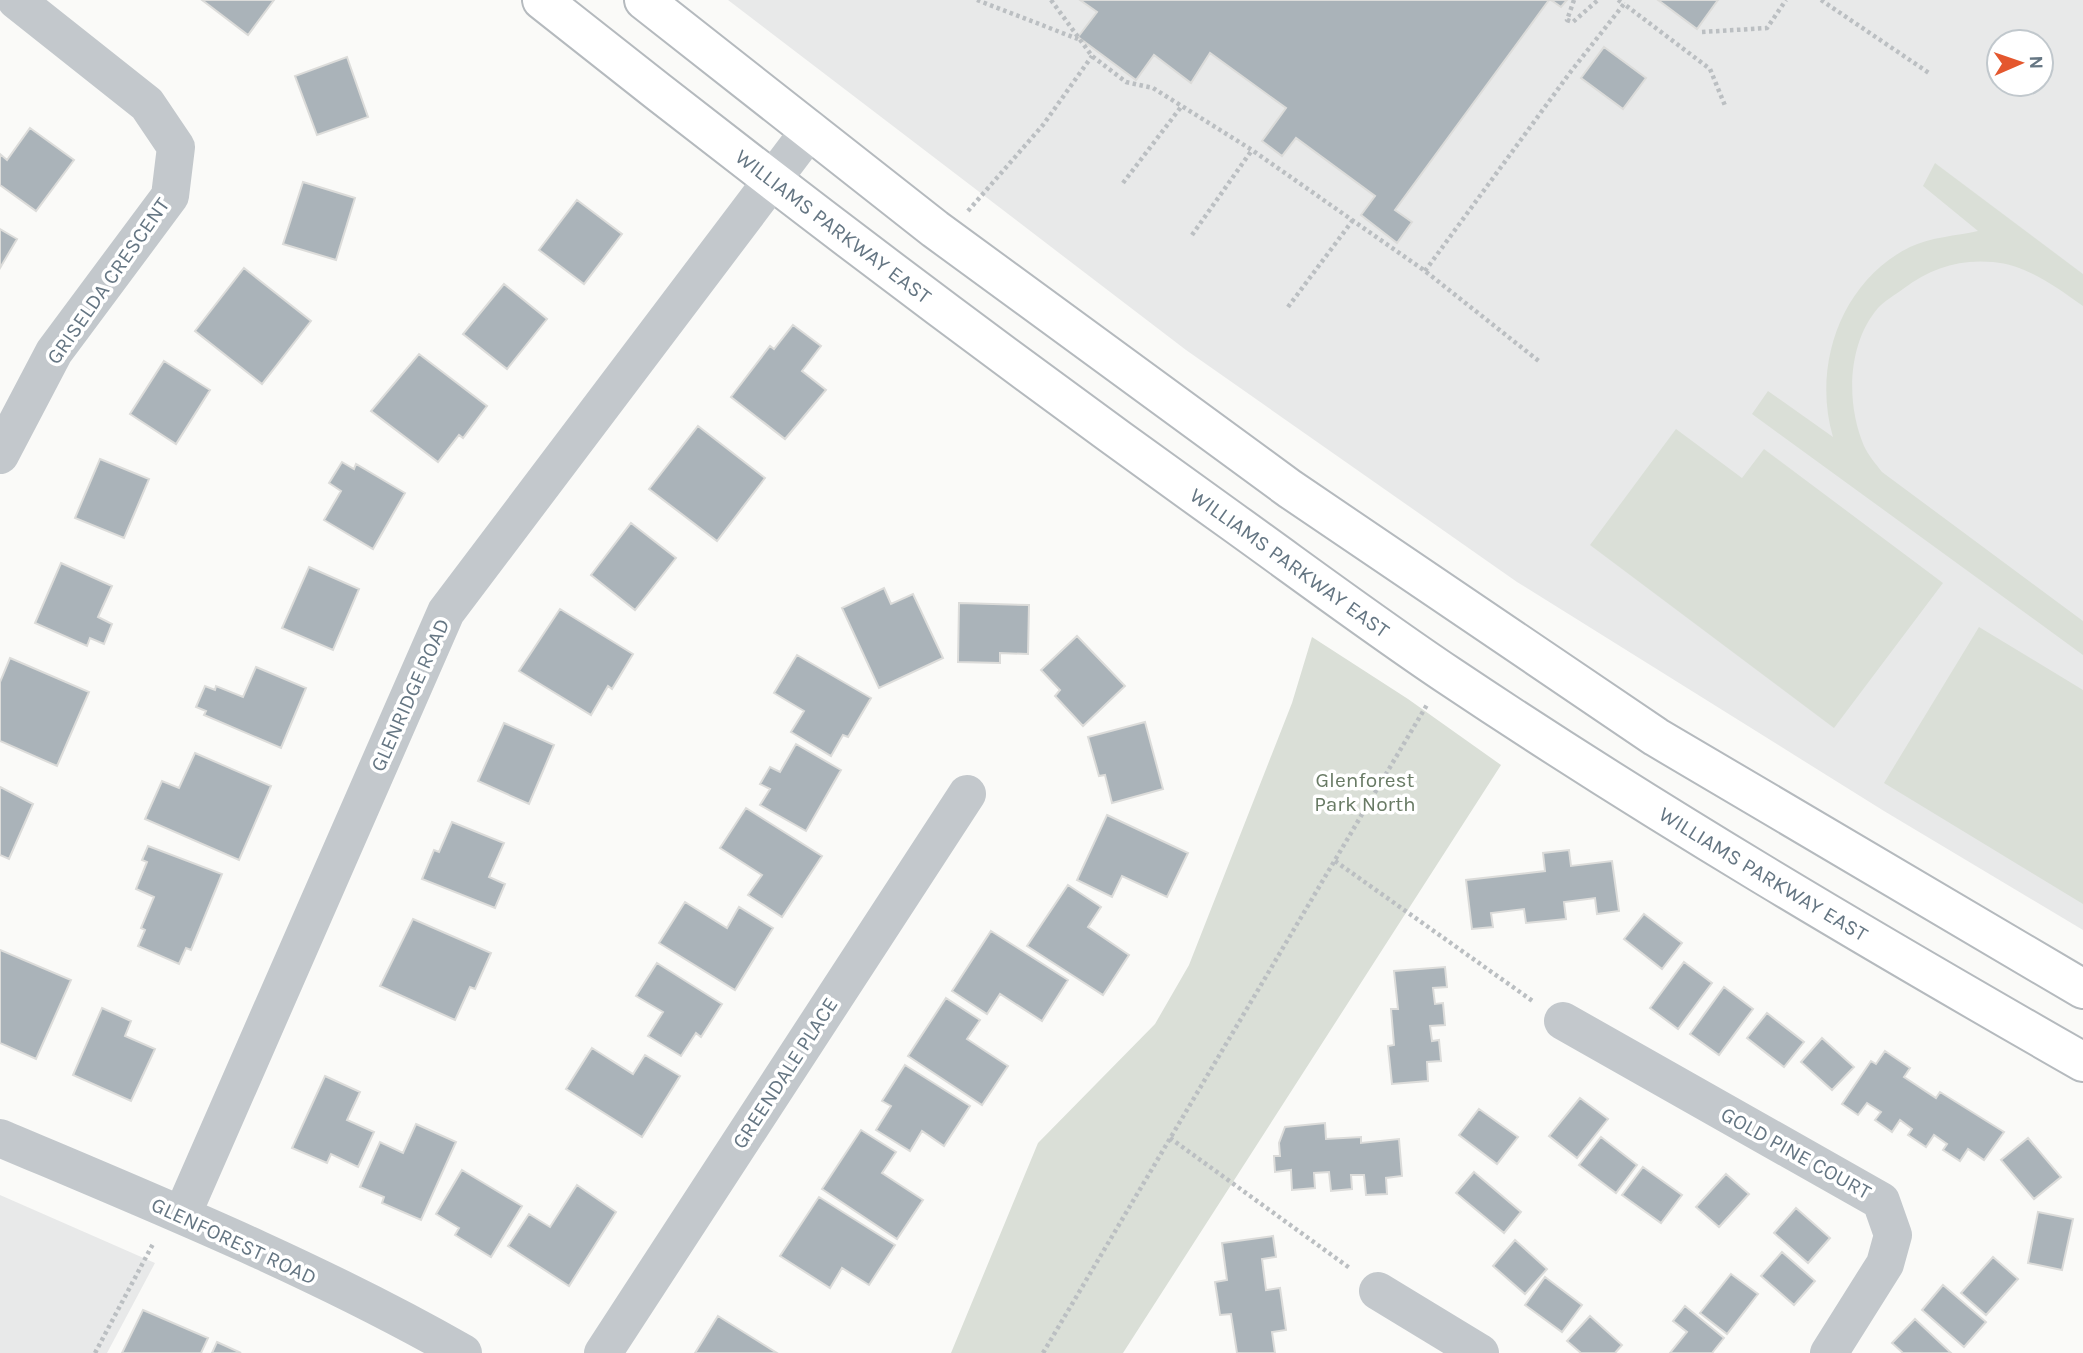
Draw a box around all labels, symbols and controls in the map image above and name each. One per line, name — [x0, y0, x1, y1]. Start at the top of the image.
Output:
north arrow — [1985, 28, 2055, 98]
text: N — [2025, 55, 2047, 70]
street label: WILLIAMS PARKWAY EAST — [731, 144, 936, 309]
street label: GRISELDA CRESCENT — [42, 193, 175, 369]
street label: WILLIAMS PARKWAY EAST — [1185, 483, 1394, 643]
street label: GLENRIDGE ROAD — [366, 615, 454, 775]
park label: Glenforest Park North — [1314, 768, 1416, 816]
street label: WILLIAMS PARKWAY EAST — [1655, 802, 1872, 947]
street label: GREENDALE PLACE — [727, 993, 843, 1153]
street label: GOLD PINE COURT — [1717, 1102, 1876, 1204]
street label: GLENFOREST ROAD — [148, 1192, 320, 1290]

